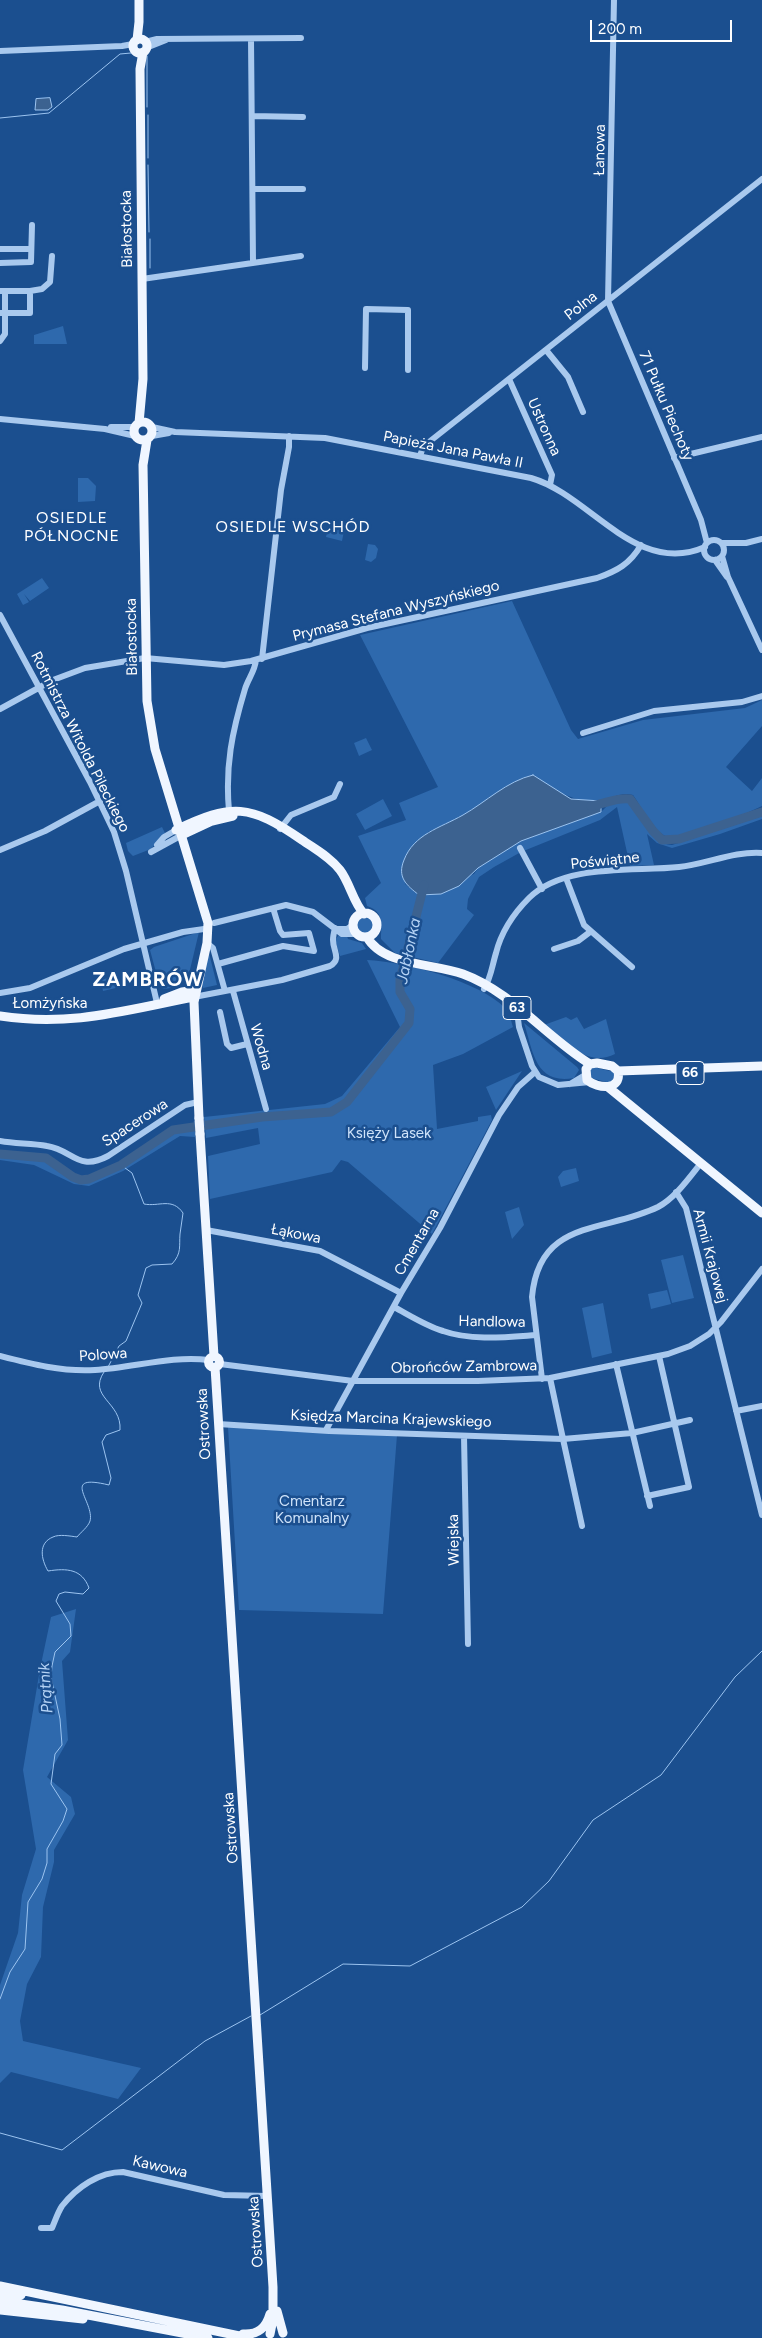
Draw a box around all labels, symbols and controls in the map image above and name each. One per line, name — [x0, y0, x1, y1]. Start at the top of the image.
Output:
scale bar — [592, 10, 734, 42]
text: 200 m — [598, 20, 642, 38]
street label: Łanowa — [591, 124, 609, 176]
street label: Białostocka — [117, 190, 137, 268]
street label: Polna — [561, 288, 601, 324]
street label: 71 Pułku Piechoty — [635, 348, 697, 464]
street label: Ustronna — [523, 395, 565, 459]
street label: Papieża Jana Pawła II — [382, 428, 524, 472]
district label: OSIEDLE PÓŁNOCNE — [23, 508, 121, 546]
district label: OSIEDLE WSCHÓD — [214, 517, 372, 537]
street label: Prymasa Stefana Wyszyńskiego — [291, 577, 501, 645]
street label: Białostocka — [122, 598, 142, 676]
street label: Rotmistrza Witolda Pileckiego — [27, 649, 133, 835]
street label: Poświątne — [570, 848, 640, 874]
water label: Jabłonka — [393, 916, 425, 986]
district label: ZAMBRÓW — [92, 968, 204, 992]
street label: Łomżyńska — [13, 995, 87, 1013]
road number: 63 — [503, 996, 531, 1020]
street label: Wodna — [246, 1022, 276, 1072]
road number: 66 — [676, 1062, 704, 1084]
street label: Spacerowa — [99, 1095, 171, 1151]
park label: Księży Lasek — [347, 1125, 431, 1143]
street label: Cmentarna — [391, 1205, 443, 1279]
street label: Armii Krajowej — [689, 1207, 731, 1305]
street label: Łąkowa — [270, 1220, 322, 1248]
street label: Handlowa — [458, 1312, 526, 1332]
street label: Polowa — [78, 1344, 128, 1366]
street label: Obrońców Zambrowa — [391, 1357, 537, 1377]
street label: Ostrowska — [193, 1388, 215, 1460]
street label: Księdza Marcina Krajewskiego — [290, 1406, 492, 1432]
park label: Cmentarz Komunalny — [275, 1493, 349, 1528]
street label: Wiejska — [445, 1514, 463, 1566]
water label: Prątnik — [35, 1662, 57, 1714]
street label: Ostrowska — [220, 1792, 242, 1864]
street label: Kawowa — [131, 2152, 189, 2182]
street label: Ostrowska — [245, 2196, 267, 2268]

